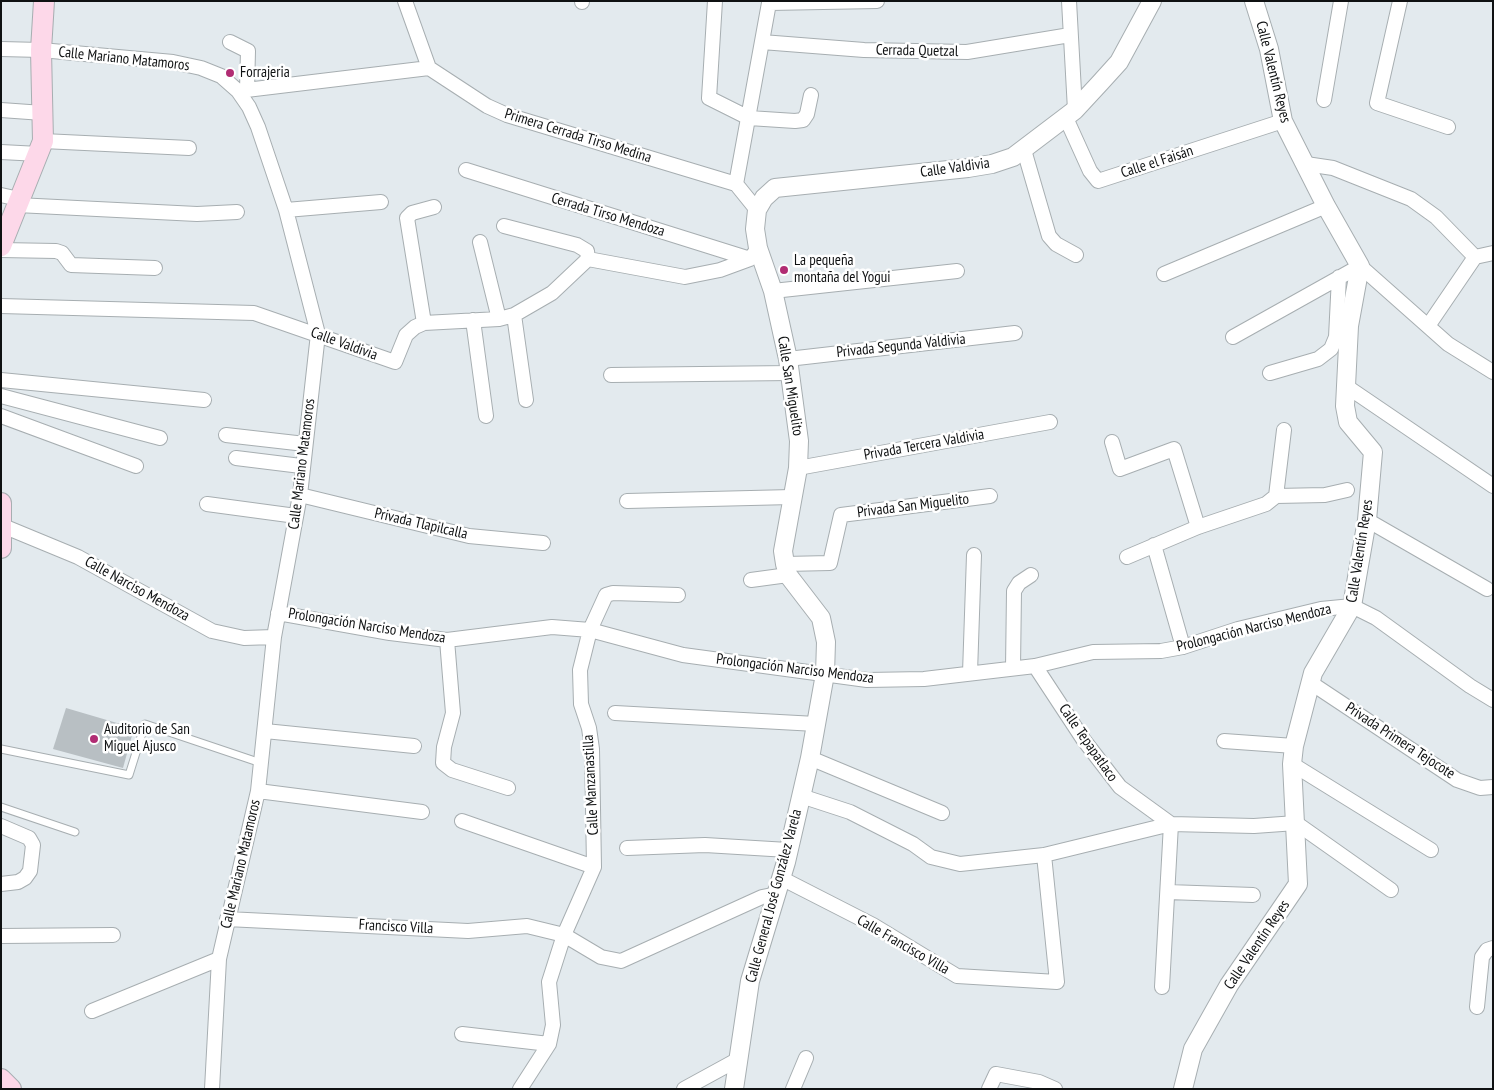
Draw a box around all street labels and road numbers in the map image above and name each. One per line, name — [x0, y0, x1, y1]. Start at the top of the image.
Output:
street label: Calle Valentín Reyes — [1252, 19, 1294, 125]
street label: Cerrada Quetzal — [876, 41, 958, 61]
street label: Calle Mariano Matamoros — [58, 43, 190, 75]
street label: Primera Cerrada Tirso Medina — [502, 105, 654, 167]
street label: Calle el Faisán — [1119, 142, 1195, 182]
street label: Calle Valdivia — [919, 154, 991, 182]
street label: Cerrada Tirso Mendoza — [549, 189, 667, 241]
street label: Calle Valdivia — [308, 324, 380, 364]
street label: Privada Segunda Valdivia — [836, 330, 966, 362]
street label: Calle San Miguelito — [773, 335, 807, 437]
street label: Calle Mariano Matamoros — [285, 397, 319, 531]
street label: Privada Tercera Valdivia — [862, 426, 986, 464]
street label: Privada San Miguelito — [856, 490, 970, 522]
street label: Calle Valentín Reyes — [1343, 498, 1377, 604]
street label: Privada Tlapilcalla — [373, 505, 469, 543]
street label: Calle Narciso Mendoza — [81, 553, 193, 625]
street label: Prolongación Narciso Mendoza — [1175, 600, 1333, 656]
street label: Prolongación Narciso Mendoza — [287, 605, 447, 647]
street label: Prolongación Narciso Mendoza — [715, 650, 875, 688]
street label: Privada Primera Tejocote — [1342, 699, 1458, 783]
street label: Calle Tepapatlaco — [1055, 701, 1121, 785]
street label: Calle Manzanastilla — [579, 734, 603, 836]
street label: Calle Mariano Matamoros — [217, 798, 265, 930]
street label: Calle General José González Varela — [742, 807, 806, 985]
street label: Calle Valentín Reyes — [1220, 897, 1294, 993]
street label: Calle Francisco Villa — [854, 911, 952, 979]
street label: Francisco Villa — [358, 916, 434, 938]

